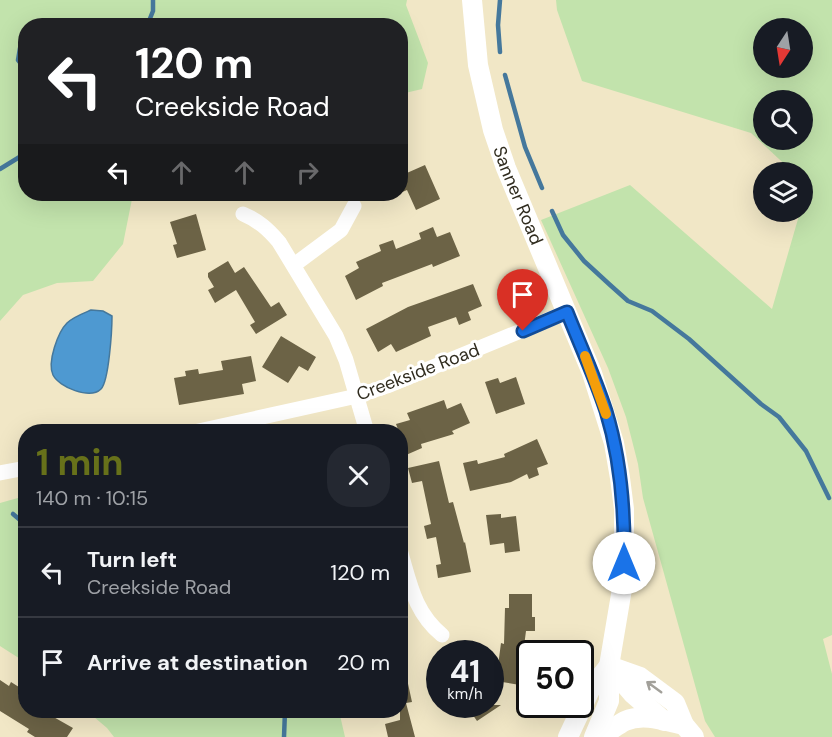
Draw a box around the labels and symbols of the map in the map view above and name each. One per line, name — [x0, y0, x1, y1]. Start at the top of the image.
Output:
north arrow — [753, 18, 813, 78]
street label: Sanner Road — [487, 143, 549, 248]
pin — [497, 269, 548, 331]
street label: Creekside Road — [353, 338, 483, 406]
position arrow — [592, 531, 656, 595]
speed limit sign: 50 — [516, 640, 594, 718]
one-way arrow — [646, 681, 662, 693]

